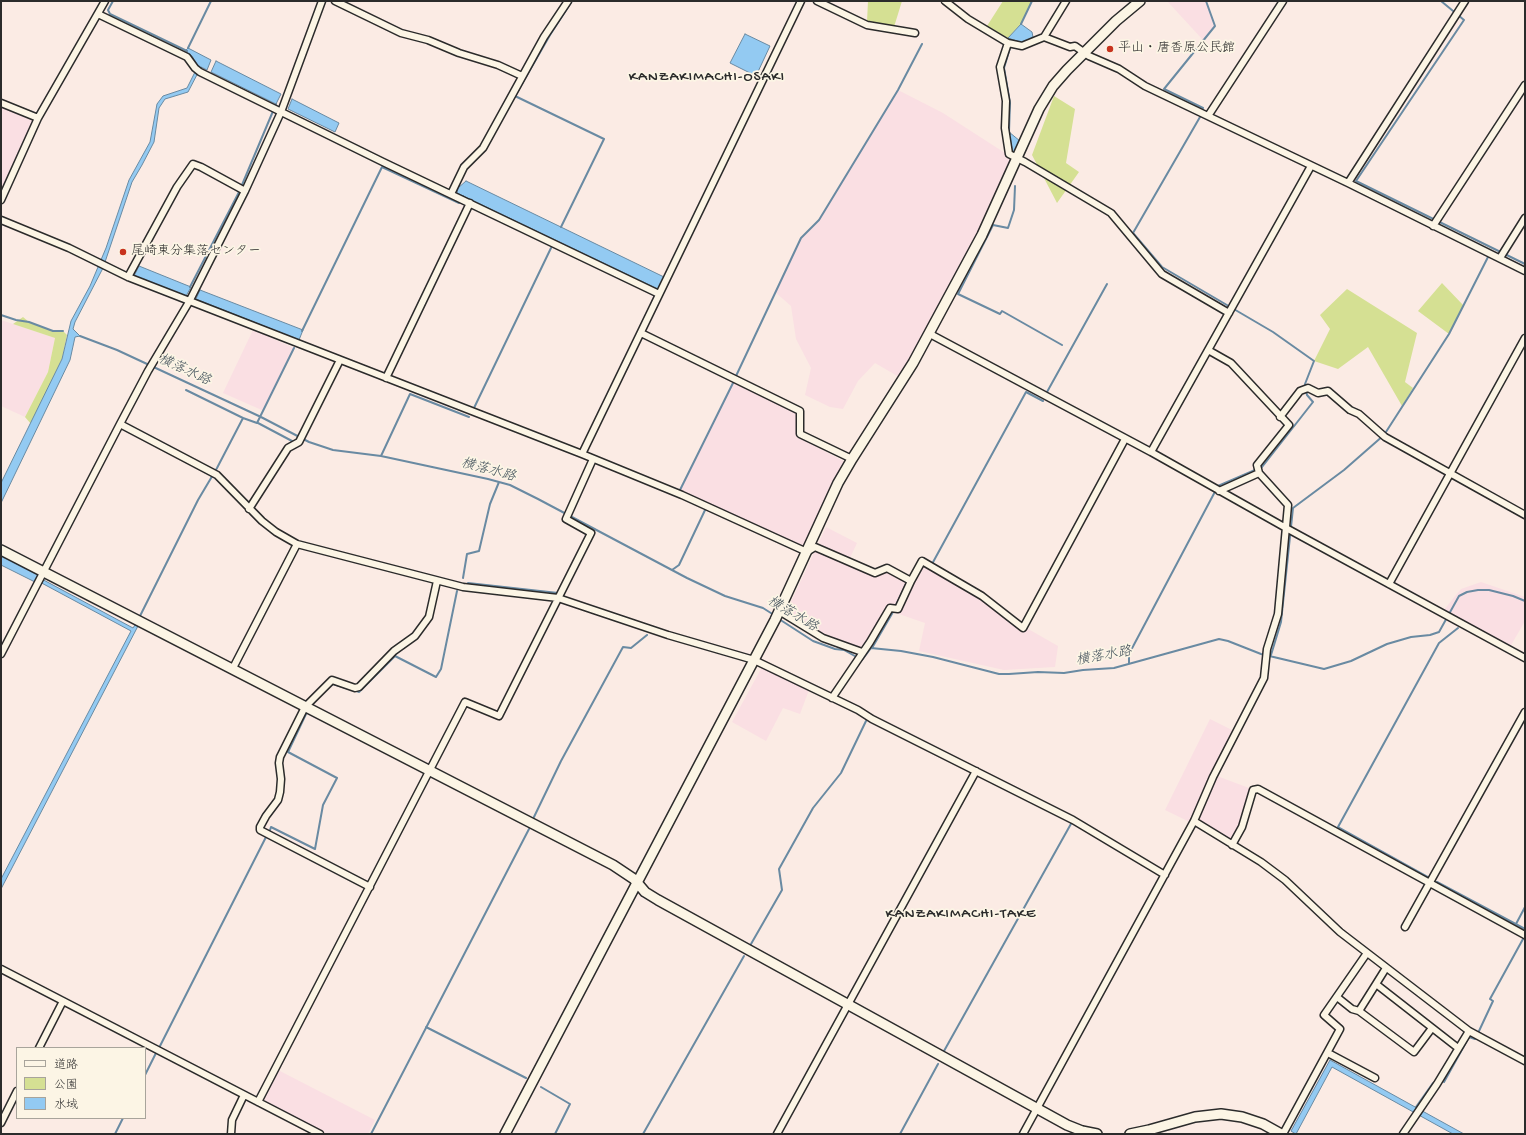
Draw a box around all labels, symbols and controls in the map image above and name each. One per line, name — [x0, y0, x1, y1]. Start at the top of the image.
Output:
place label: 平山・唐香原公民館 — [1118, 41, 1235, 57]
marker: 平山・唐香原公民館 — [1105, 44, 1115, 54]
district label: KANZAKIMACHI-OSAKI — [629, 69, 785, 87]
place label: 尾崎東分集落センター — [131, 244, 261, 260]
marker: 尾崎東分集落センター — [118, 247, 128, 257]
water label: 横落水路 — [155, 352, 213, 390]
water label: 横落水路 — [459, 456, 517, 486]
water label: 横落水路 — [764, 593, 820, 637]
water label: 横落水路 — [1075, 644, 1133, 670]
district label: KANZAKIMACHI-TAKE — [886, 906, 1036, 924]
legend — [16, 1047, 146, 1119]
text: 道路 — [54, 1059, 78, 1073]
text: 公園 — [54, 1079, 78, 1093]
text: 水域 — [54, 1099, 78, 1113]

